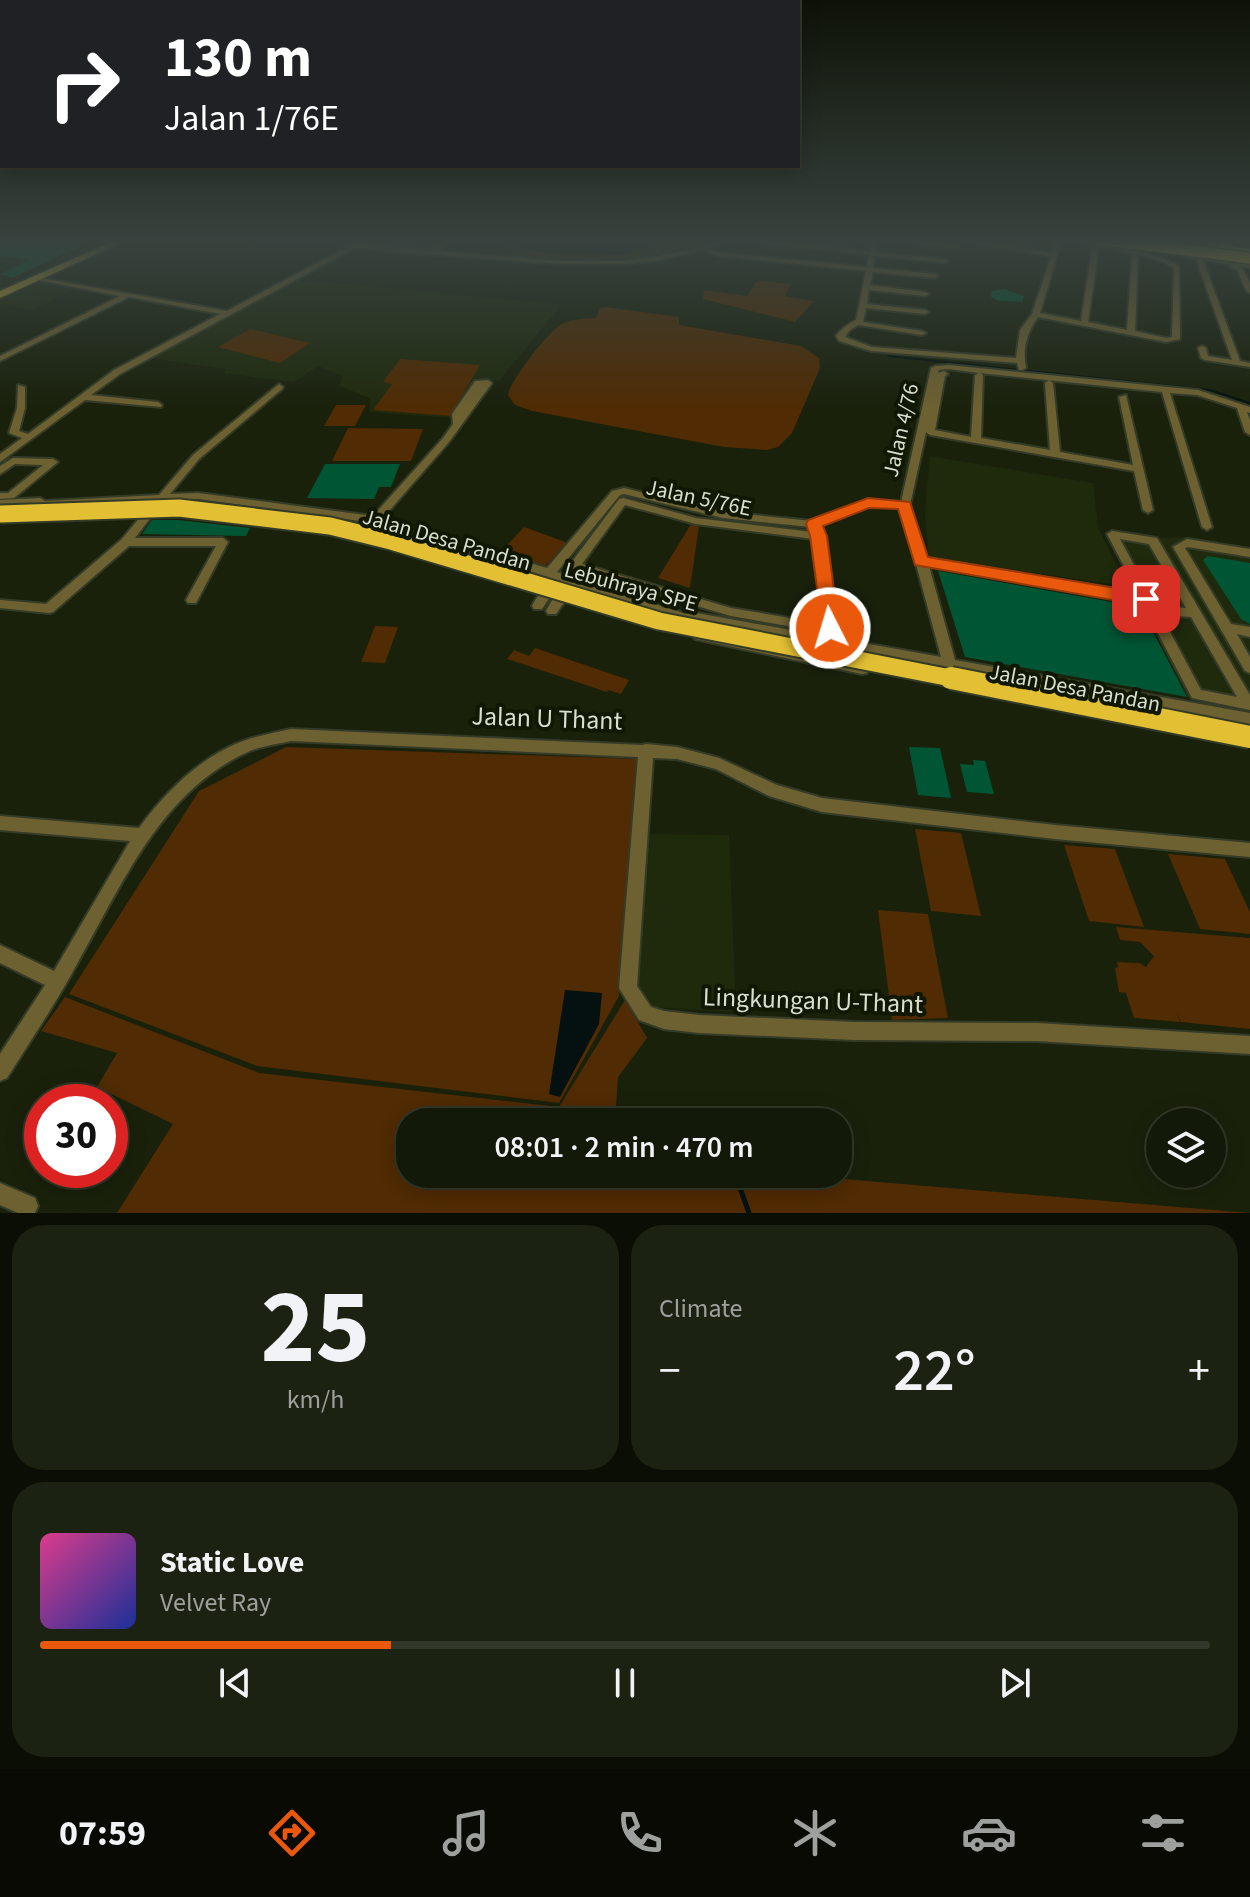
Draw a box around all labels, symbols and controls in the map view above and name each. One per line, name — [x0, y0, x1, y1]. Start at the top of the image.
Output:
text: 130 m — [164, 19, 312, 98]
icon: right — [32, 32, 136, 136]
text: Jalan 1/76E — [164, 93, 339, 144]
street label: Jalan 4/76 — [875, 380, 927, 480]
street label: Jalan 5/76E — [643, 471, 754, 525]
street label: Jalan Desa Pandan — [359, 501, 535, 579]
street label: Lebuhraya SPE — [561, 554, 701, 620]
pin — [1112, 565, 1180, 633]
icon: arrive — [1124, 577, 1168, 621]
position arrow — [788, 586, 872, 670]
street label: Jalan Desa Pandan — [986, 656, 1163, 720]
street label: Jalan U Thant — [471, 697, 623, 740]
street label: Lingkungan U-Thant — [702, 978, 924, 1023]
speed limit sign: 30 — [24, 1084, 128, 1188]
map controls — [1146, 1108, 1226, 1188]
button: layers — [1146, 1108, 1226, 1188]
text: 08:01 · 2 min · 470 m — [494, 1126, 754, 1169]
text: 25 — [261, 1255, 370, 1403]
text: Climate — [659, 1290, 743, 1327]
text: 22° — [893, 1329, 976, 1414]
text: − — [659, 1340, 681, 1403]
text: + — [1188, 1340, 1210, 1403]
text: km/h — [287, 1381, 344, 1418]
text: Static Love — [160, 1541, 304, 1584]
text: Velvet Ray — [160, 1584, 271, 1621]
icon: previous — [213, 1661, 257, 1705]
icon: pause — [603, 1661, 647, 1705]
icon: next — [993, 1661, 1037, 1705]
icon: directions — [264, 1805, 320, 1861]
icon: music — [438, 1805, 494, 1861]
icon: phone — [612, 1805, 668, 1861]
icon: climate — [787, 1805, 843, 1861]
icon: car — [961, 1805, 1017, 1861]
icon: filters — [1135, 1805, 1191, 1861]
text: 07:59 — [59, 1808, 146, 1859]

